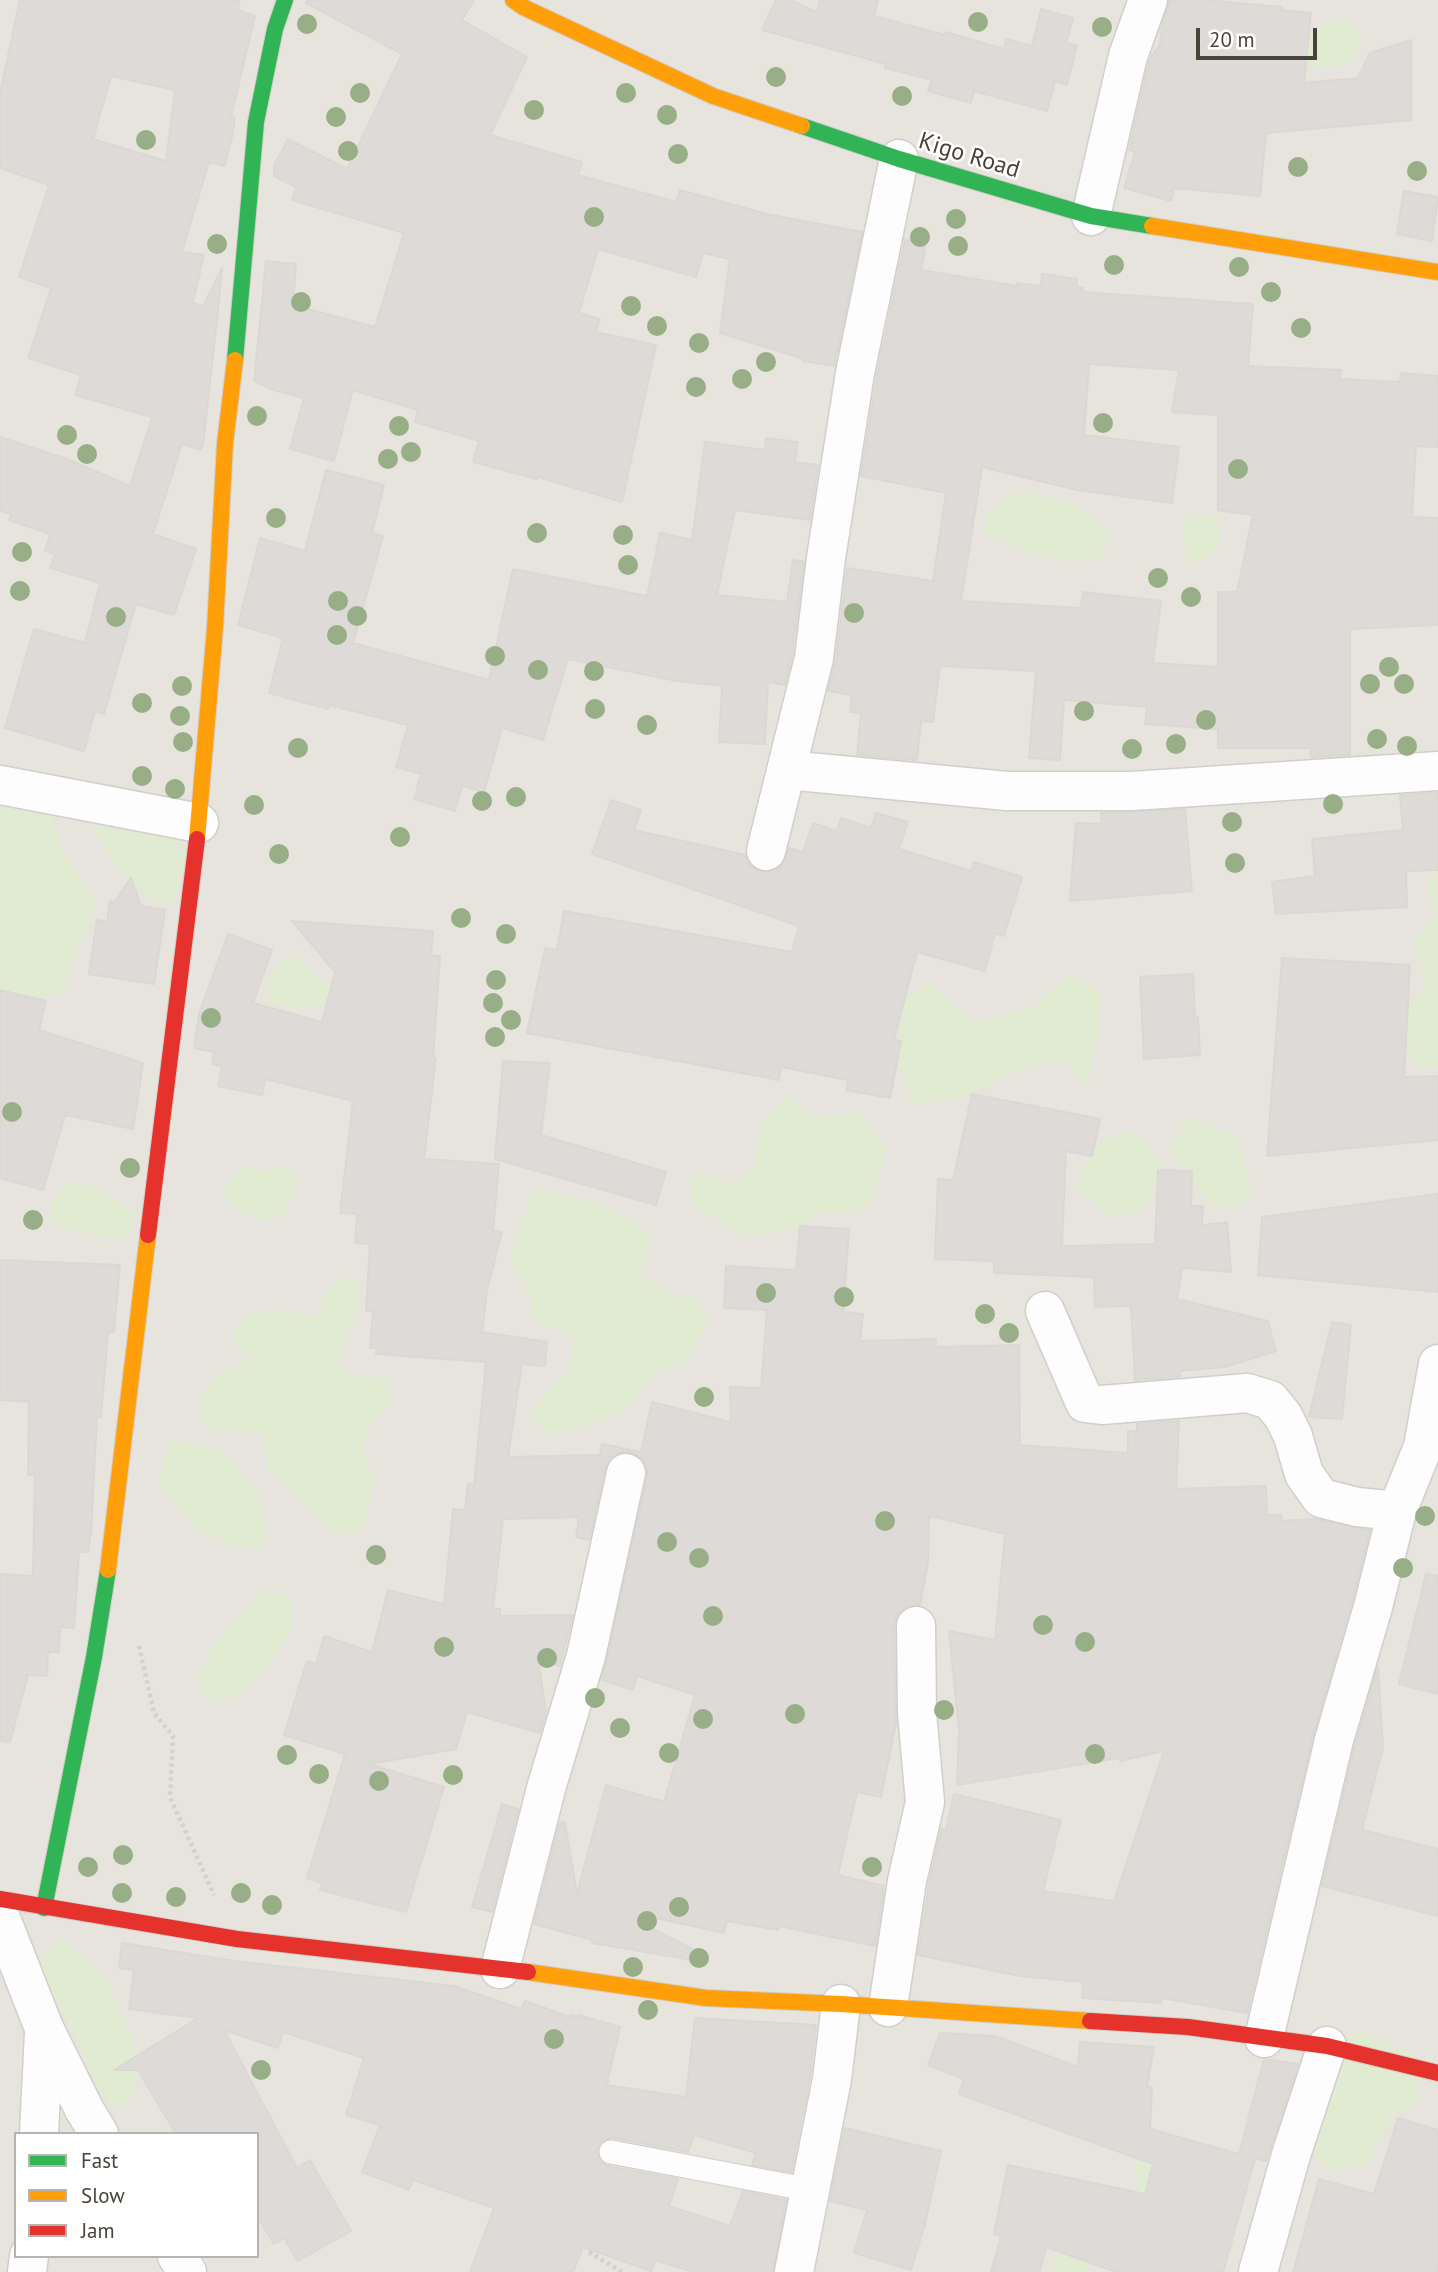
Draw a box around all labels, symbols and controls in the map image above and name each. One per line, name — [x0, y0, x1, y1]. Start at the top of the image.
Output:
scale bar — [1200, 14, 1321, 58]
text: 20 m — [1209, 26, 1255, 53]
street label: Kigo Road — [915, 127, 1023, 185]
legend — [14, 2132, 259, 2258]
text: Fast — [81, 2147, 118, 2174]
text: Slow — [81, 2182, 125, 2209]
text: Jam — [81, 2217, 115, 2244]

